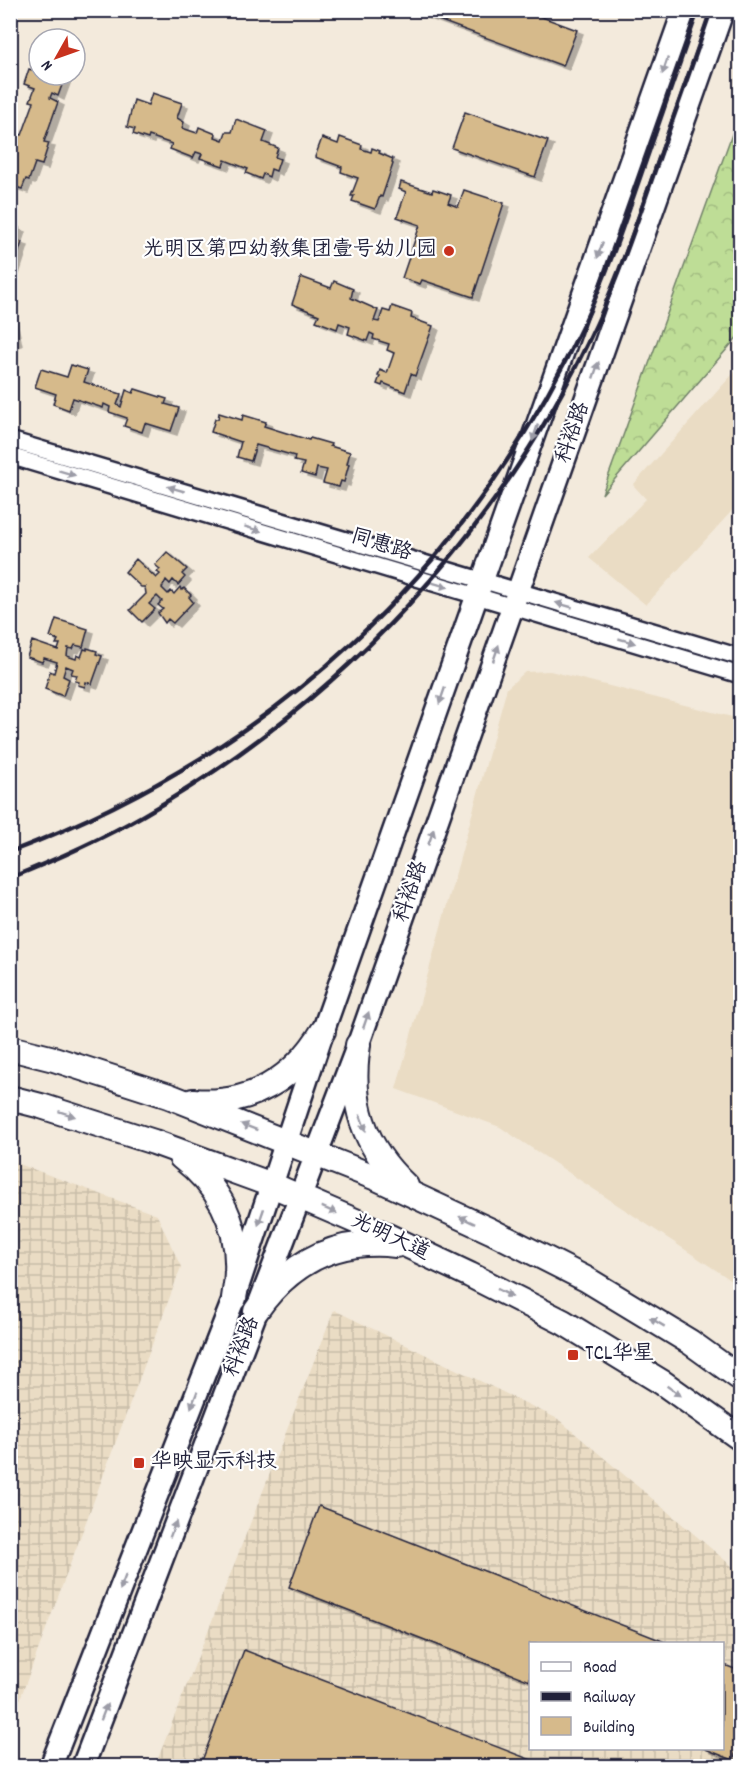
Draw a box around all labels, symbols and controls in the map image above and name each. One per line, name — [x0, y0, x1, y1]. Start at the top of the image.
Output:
north arrow — [27, 27, 87, 87]
text: N — [36, 55, 59, 75]
one-way arrow — [659, 57, 669, 75]
place label: 光明区第四幼教集团壹号幼儿园 — [143, 236, 437, 266]
one-way arrow — [594, 241, 604, 259]
marker: 光明区第四幼教集团壹号幼儿园 — [442, 244, 456, 258]
one-way arrow — [592, 361, 602, 379]
street label: 科裕路 — [550, 398, 598, 468]
one-way arrow — [529, 424, 539, 442]
one-way arrow — [58, 469, 76, 478]
one-way arrow — [167, 484, 185, 493]
street label: 同惠路 — [346, 522, 416, 570]
one-way arrow — [244, 525, 262, 534]
one-way arrow — [431, 581, 449, 590]
one-way arrow — [554, 600, 572, 609]
one-way arrow — [618, 637, 636, 646]
one-way arrow — [492, 644, 502, 662]
one-way arrow — [436, 687, 446, 705]
one-way arrow — [427, 827, 437, 845]
street label: 科裕路 — [388, 857, 436, 927]
one-way arrow — [362, 1011, 372, 1029]
one-way arrow — [58, 1110, 76, 1120]
one-way arrow — [359, 1114, 368, 1132]
one-way arrow — [240, 1122, 258, 1132]
one-way arrow — [320, 1205, 338, 1215]
street label: 光明大道 — [346, 1207, 434, 1269]
one-way arrow — [255, 1208, 265, 1226]
one-way arrow — [459, 1215, 476, 1224]
one-way arrow — [497, 1288, 514, 1298]
street label: 科裕路 — [218, 1312, 268, 1382]
one-way arrow — [649, 1317, 665, 1328]
place label: TCL华星 — [585, 1340, 654, 1370]
marker: TCL华星 — [566, 1348, 580, 1362]
one-way arrow — [665, 1385, 681, 1397]
one-way arrow — [188, 1392, 198, 1410]
place label: 华映显示科技 — [151, 1448, 277, 1478]
marker: 华映显示科技 — [132, 1456, 146, 1470]
one-way arrow — [169, 1520, 179, 1538]
one-way arrow — [118, 1573, 127, 1591]
legend — [529, 1642, 724, 1750]
text: Road — [583, 1656, 617, 1681]
text: Railway — [583, 1686, 636, 1711]
one-way arrow — [100, 1703, 109, 1721]
text: Building — [583, 1716, 635, 1741]

